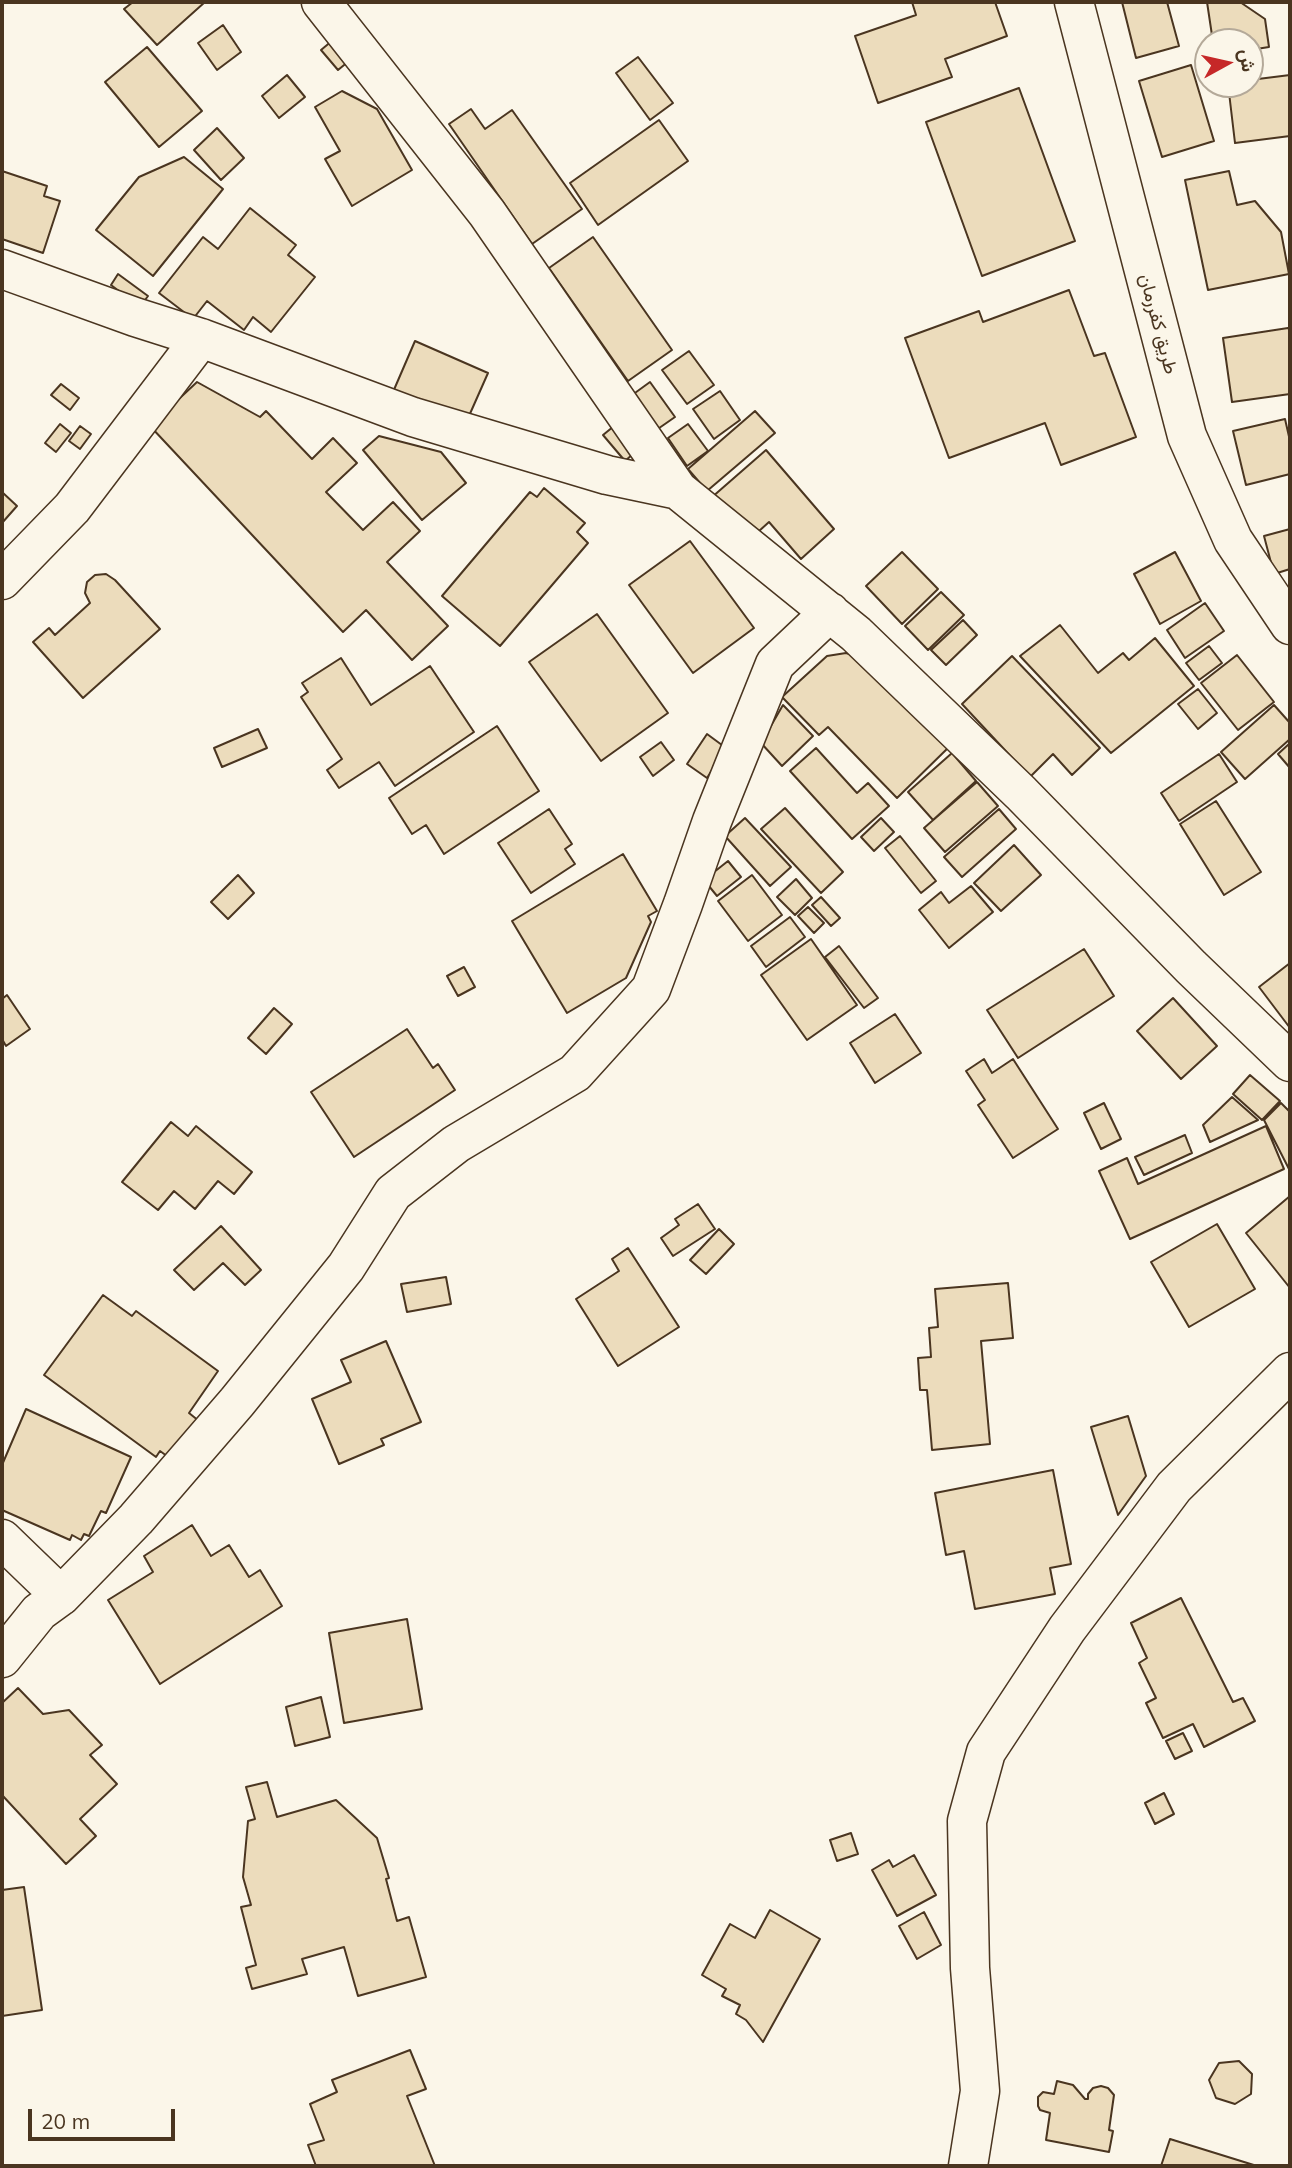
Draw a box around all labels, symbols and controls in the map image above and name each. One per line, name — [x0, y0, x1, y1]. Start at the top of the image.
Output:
north arrow — [1194, 28, 1264, 98]
text: ش — [1234, 47, 1261, 73]
street label: طريق كفررمان — [1134, 271, 1182, 377]
scale bar — [32, 2094, 178, 2138]
text: 20 m — [41, 2108, 90, 2134]

